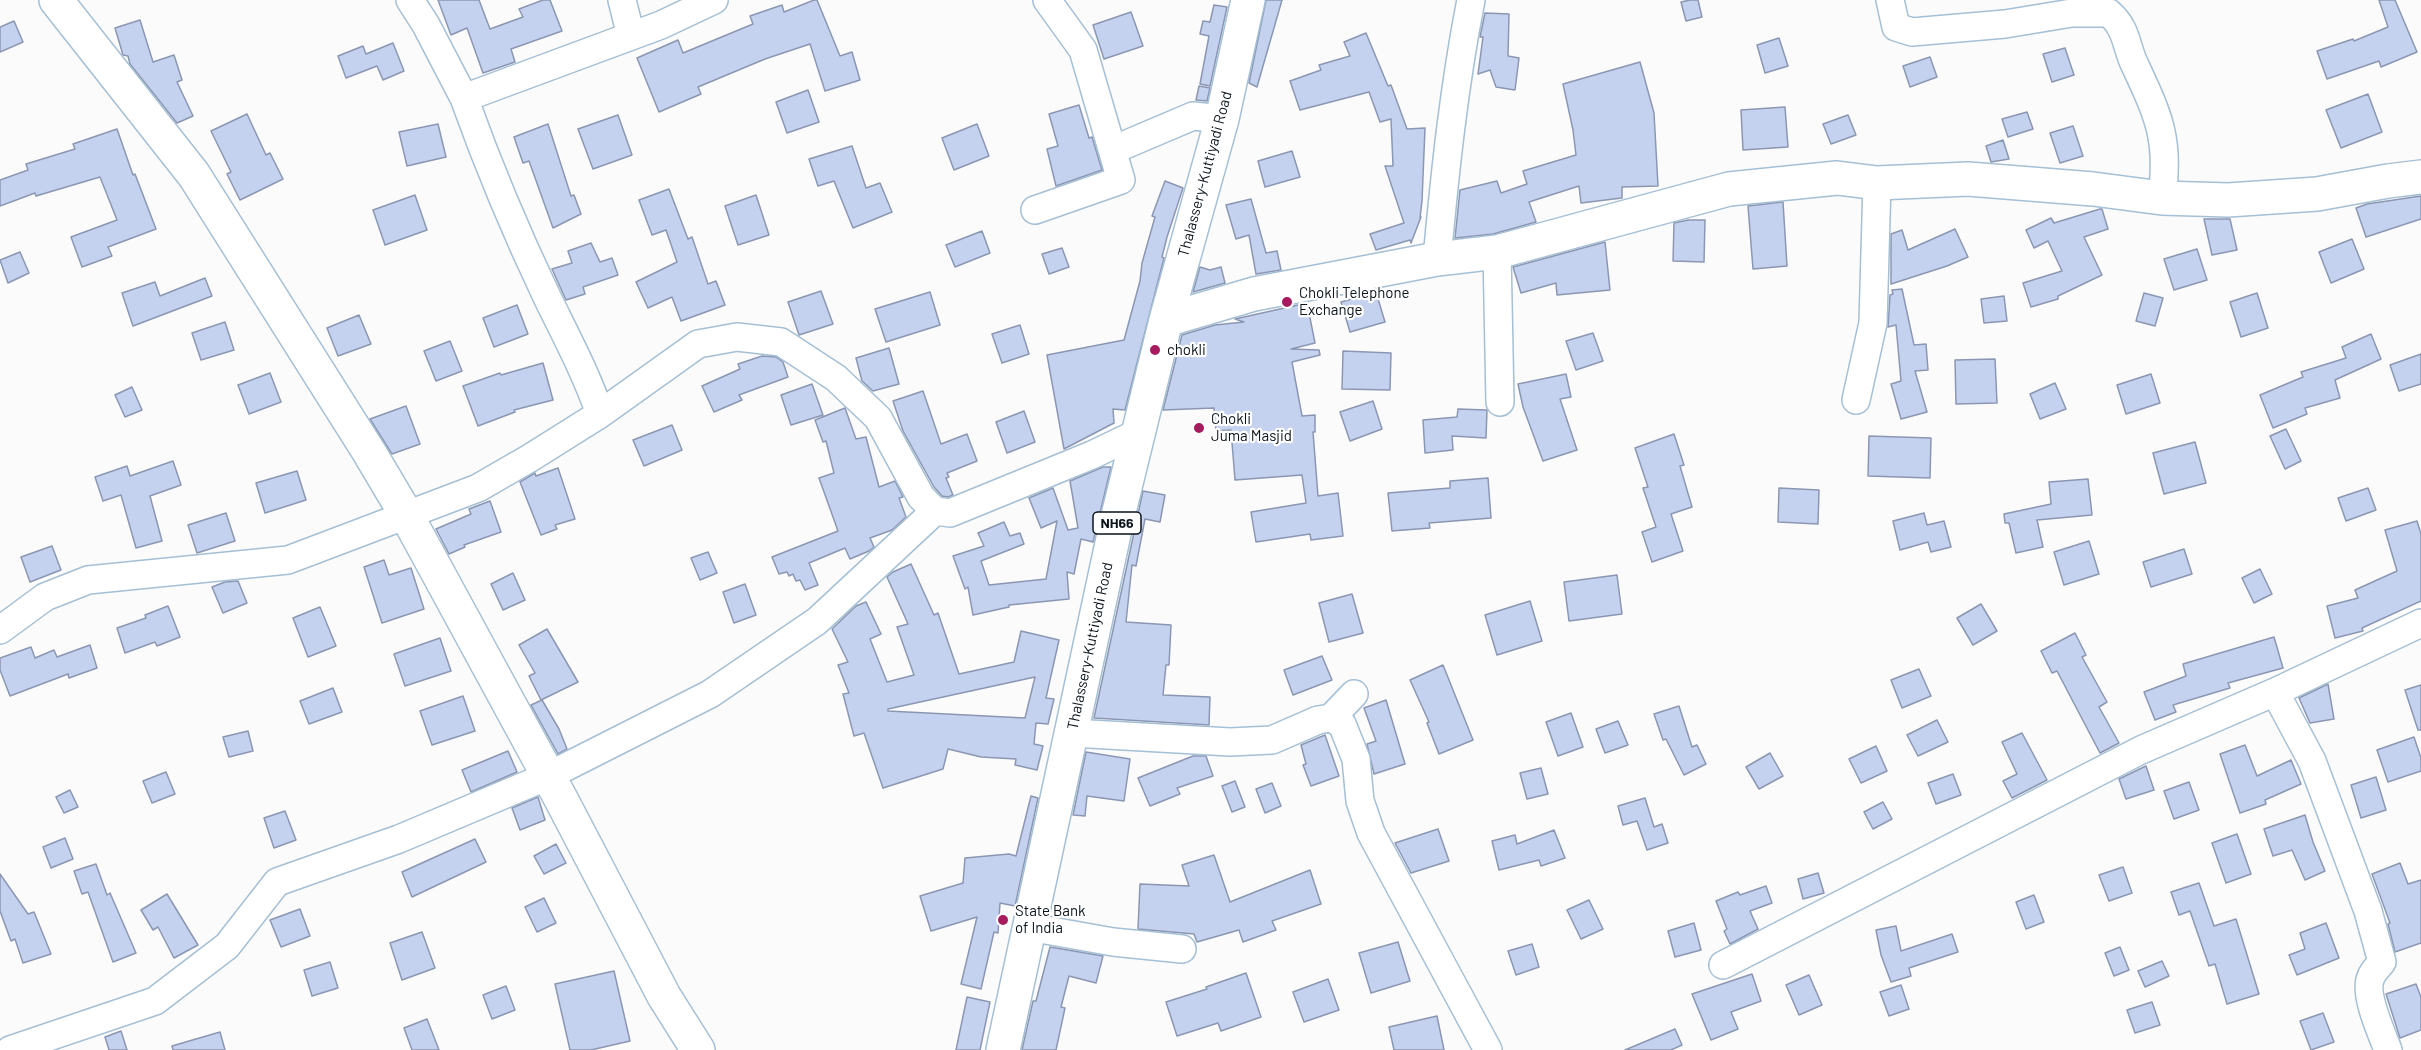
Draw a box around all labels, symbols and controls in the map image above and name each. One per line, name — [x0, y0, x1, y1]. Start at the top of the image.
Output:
street label: Thalassery-Kuttiyadi Road — [1174, 89, 1236, 259]
place label: Chokli Telephone Exchange — [1299, 284, 1409, 319]
marker: Chokli Telephone Exchange — [1280, 295, 1294, 309]
place label: chokli — [1167, 341, 1206, 359]
marker: chokli — [1148, 343, 1162, 357]
place label: Chokli Juma Masjid — [1211, 410, 1292, 445]
marker: Chokli Juma Masjid — [1192, 421, 1206, 435]
road number: NH66 — [1093, 512, 1141, 534]
street label: Thalassery-Kuttiyadi Road — [1063, 561, 1117, 731]
place label: State Bank of India — [1015, 902, 1086, 937]
marker: State Bank of India — [996, 913, 1010, 927]

